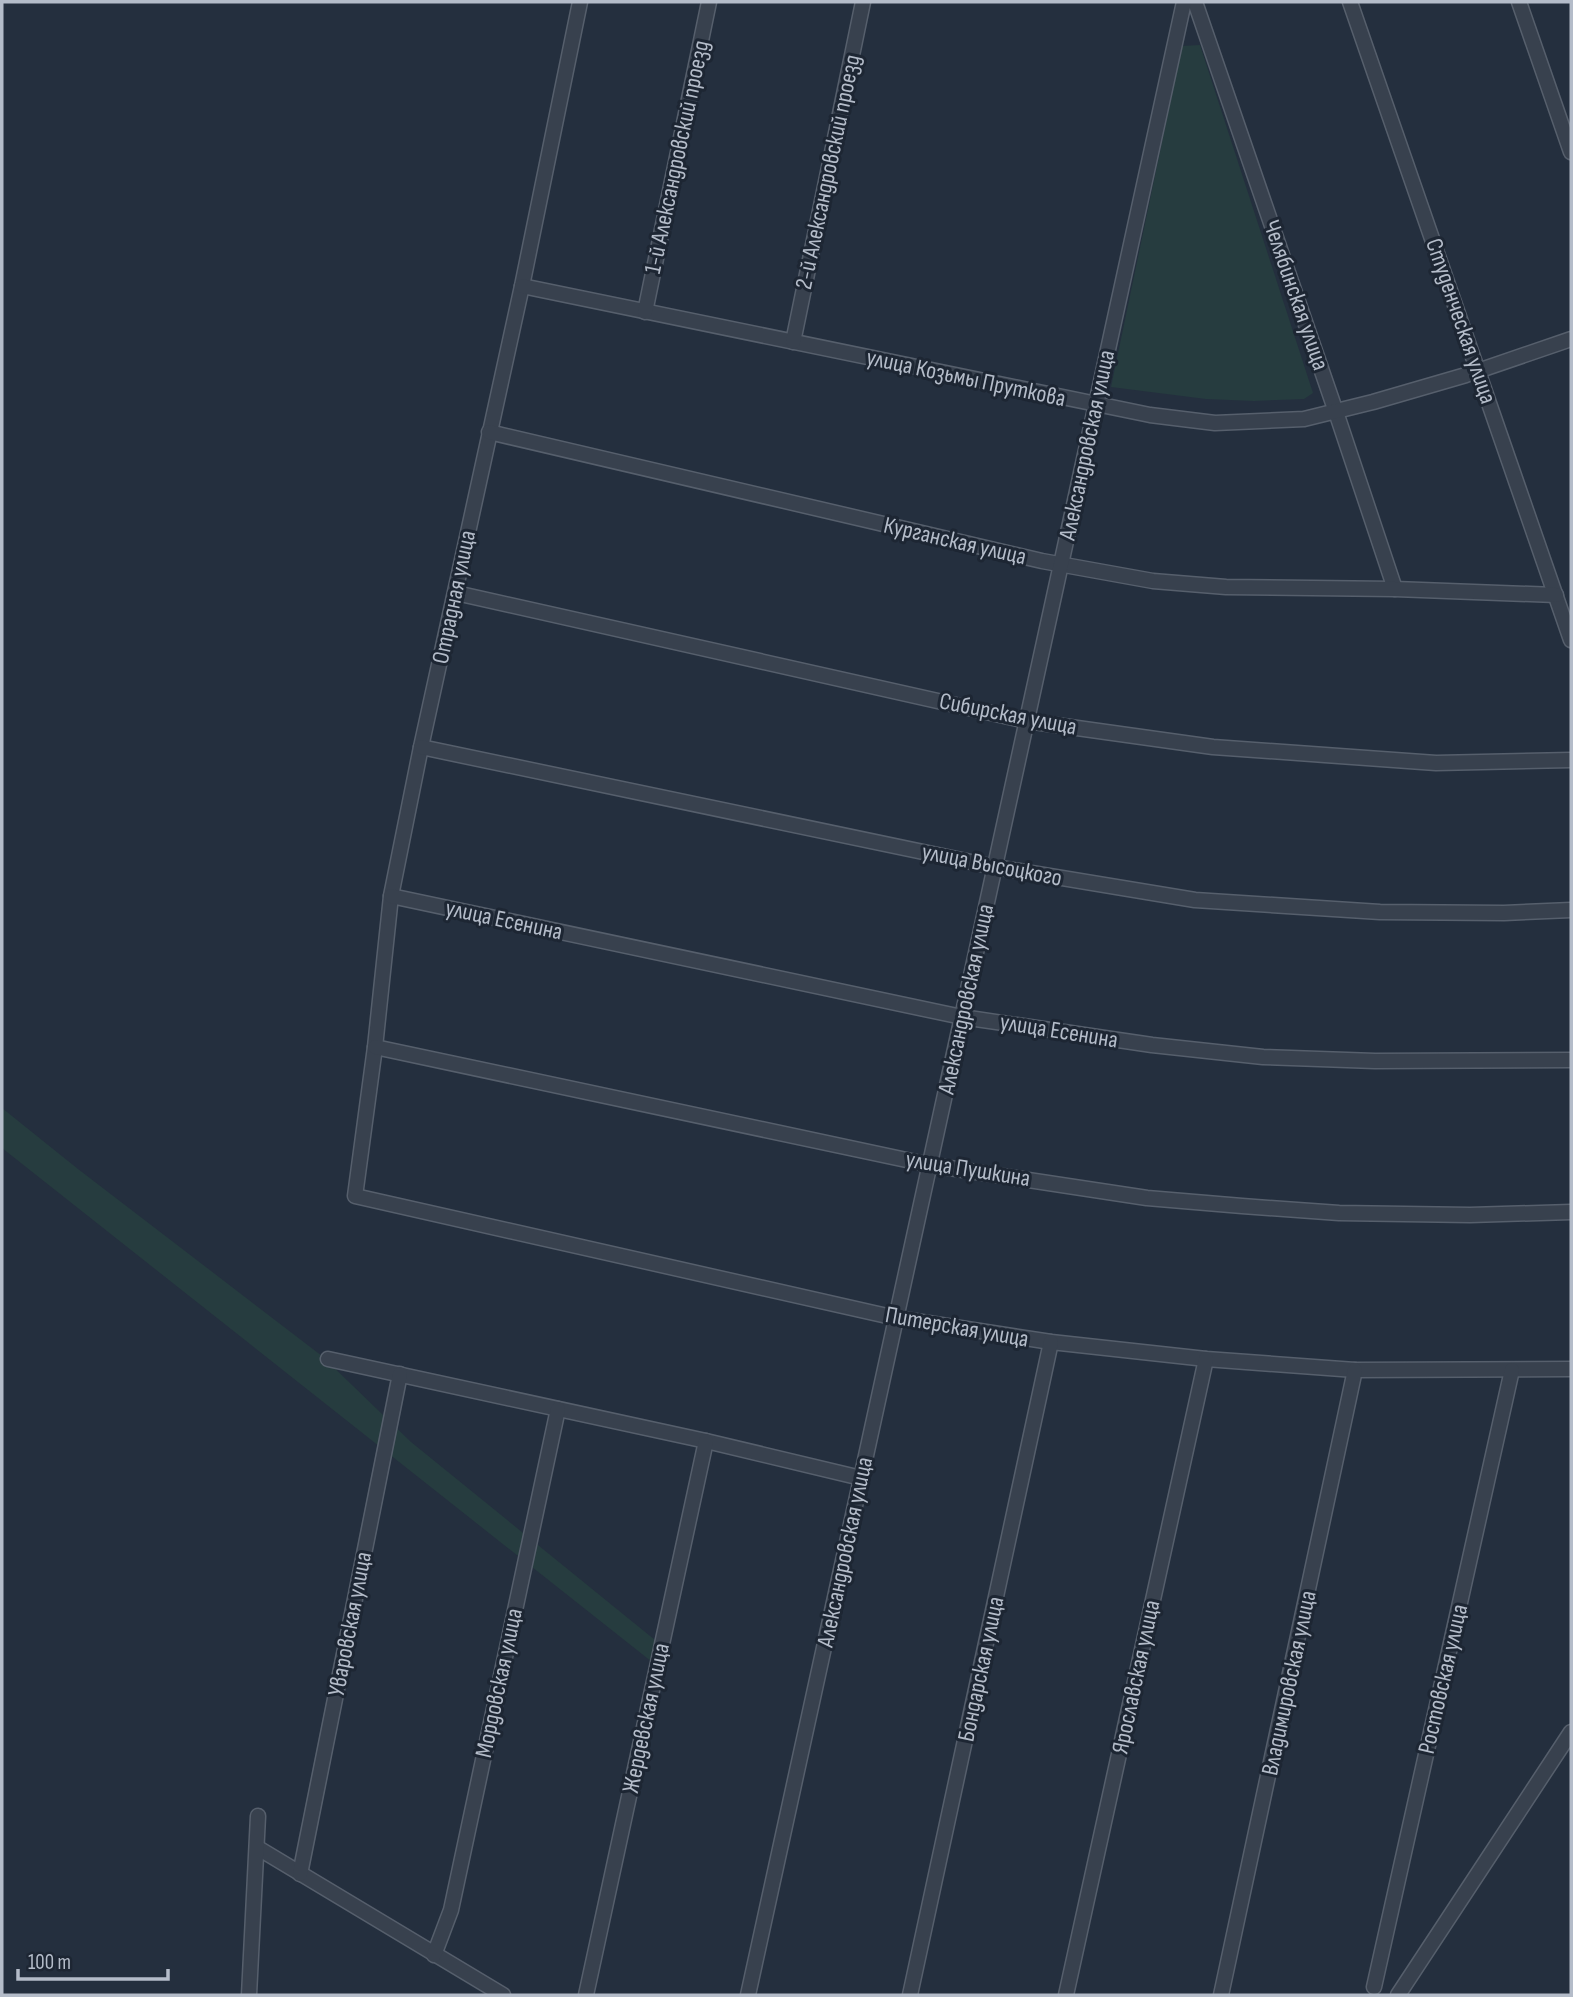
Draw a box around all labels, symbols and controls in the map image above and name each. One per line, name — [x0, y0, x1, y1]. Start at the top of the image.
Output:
street label: 1-й Александровский проезд — [638, 38, 716, 276]
street label: 2-й Александровский проезд — [789, 52, 867, 292]
street label: Челябинская улица — [1257, 216, 1335, 374]
street label: Студенческая улица — [1419, 235, 1503, 407]
street label: улица Козьмы Пруткова — [864, 343, 1068, 413]
street label: Александровская улица — [1052, 347, 1121, 544]
street label: Курганская улица — [881, 510, 1029, 572]
street label: Отрадная улица — [426, 528, 482, 666]
street label: Сибирская улица — [937, 686, 1079, 742]
street label: улица Высоцкого — [919, 837, 1065, 893]
street label: улица Есенина — [443, 893, 565, 947]
street label: Александровская улица — [931, 901, 1000, 1098]
street label: улица Есенина — [998, 1007, 1120, 1055]
street label: улица Пушкина — [904, 1145, 1032, 1193]
street label: Питерская улица — [883, 1300, 1031, 1354]
street label: Александровская улица — [810, 1454, 879, 1651]
street label: Уваровская улица — [322, 1549, 378, 1699]
street label: Владимировская улица — [1255, 1588, 1323, 1778]
street label: Бондарская улица — [951, 1594, 1011, 1744]
street label: Ярославская улица — [1106, 1597, 1166, 1757]
street label: Ростовская улица — [1412, 1601, 1474, 1757]
street label: Мордовская улица — [469, 1606, 529, 1760]
street label: Жердевская улица — [616, 1640, 676, 1796]
scale bar — [18, 1938, 168, 1982]
text: 100 m — [28, 1950, 71, 1975]

